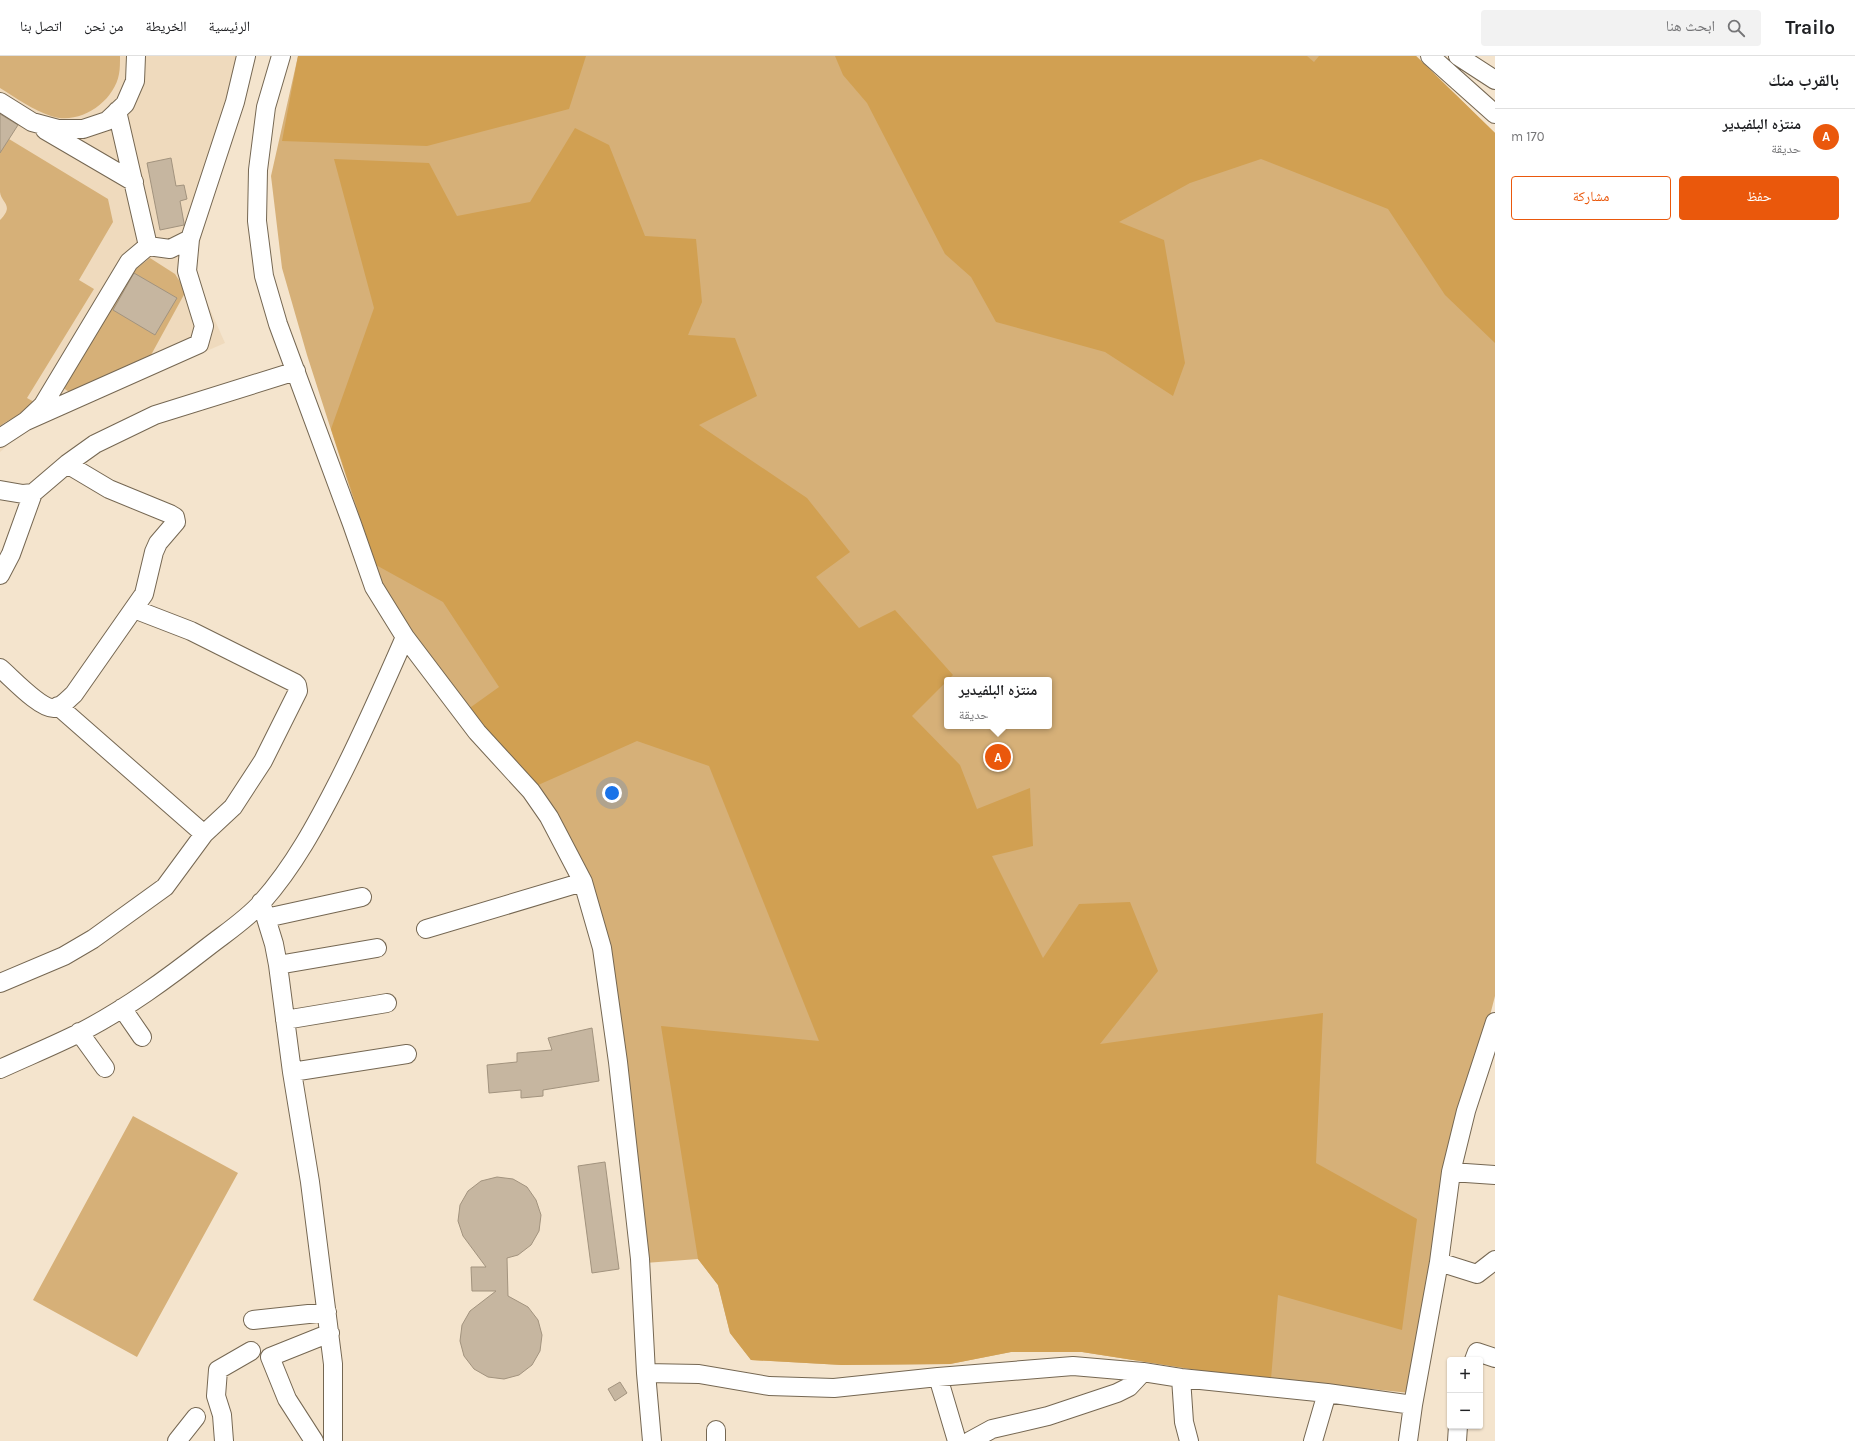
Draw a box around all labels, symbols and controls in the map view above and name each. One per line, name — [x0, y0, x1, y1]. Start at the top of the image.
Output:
search box — [1481, 10, 1761, 46]
text: ابحث هنا — [1666, 17, 1715, 35]
icon: search — [1725, 17, 1747, 39]
text: Trailo — [1785, 17, 1835, 39]
text: اتصل بنا — [20, 18, 62, 35]
text: من نحن — [84, 18, 123, 35]
text: الخريطة — [145, 18, 187, 35]
text: الرئيسية — [209, 18, 250, 35]
text: بالقرب منك — [1768, 70, 1839, 90]
text: منتزه البلفيدير — [1723, 115, 1801, 133]
text: 170 m — [1511, 129, 1544, 144]
text: A — [1822, 129, 1830, 144]
text: حديقة — [1771, 141, 1801, 156]
button: مشاركة — [1511, 176, 1671, 220]
button: حفظ — [1679, 176, 1839, 220]
popup — [944, 677, 1052, 729]
text: منتزه البلفيدير — [959, 681, 1037, 699]
text: حديقة — [959, 707, 989, 722]
pin: A — [985, 742, 1011, 772]
your location — [602, 783, 622, 803]
map controls — [1447, 1357, 1483, 1429]
button: + — [1447, 1357, 1483, 1393]
button: − — [1447, 1393, 1483, 1429]

